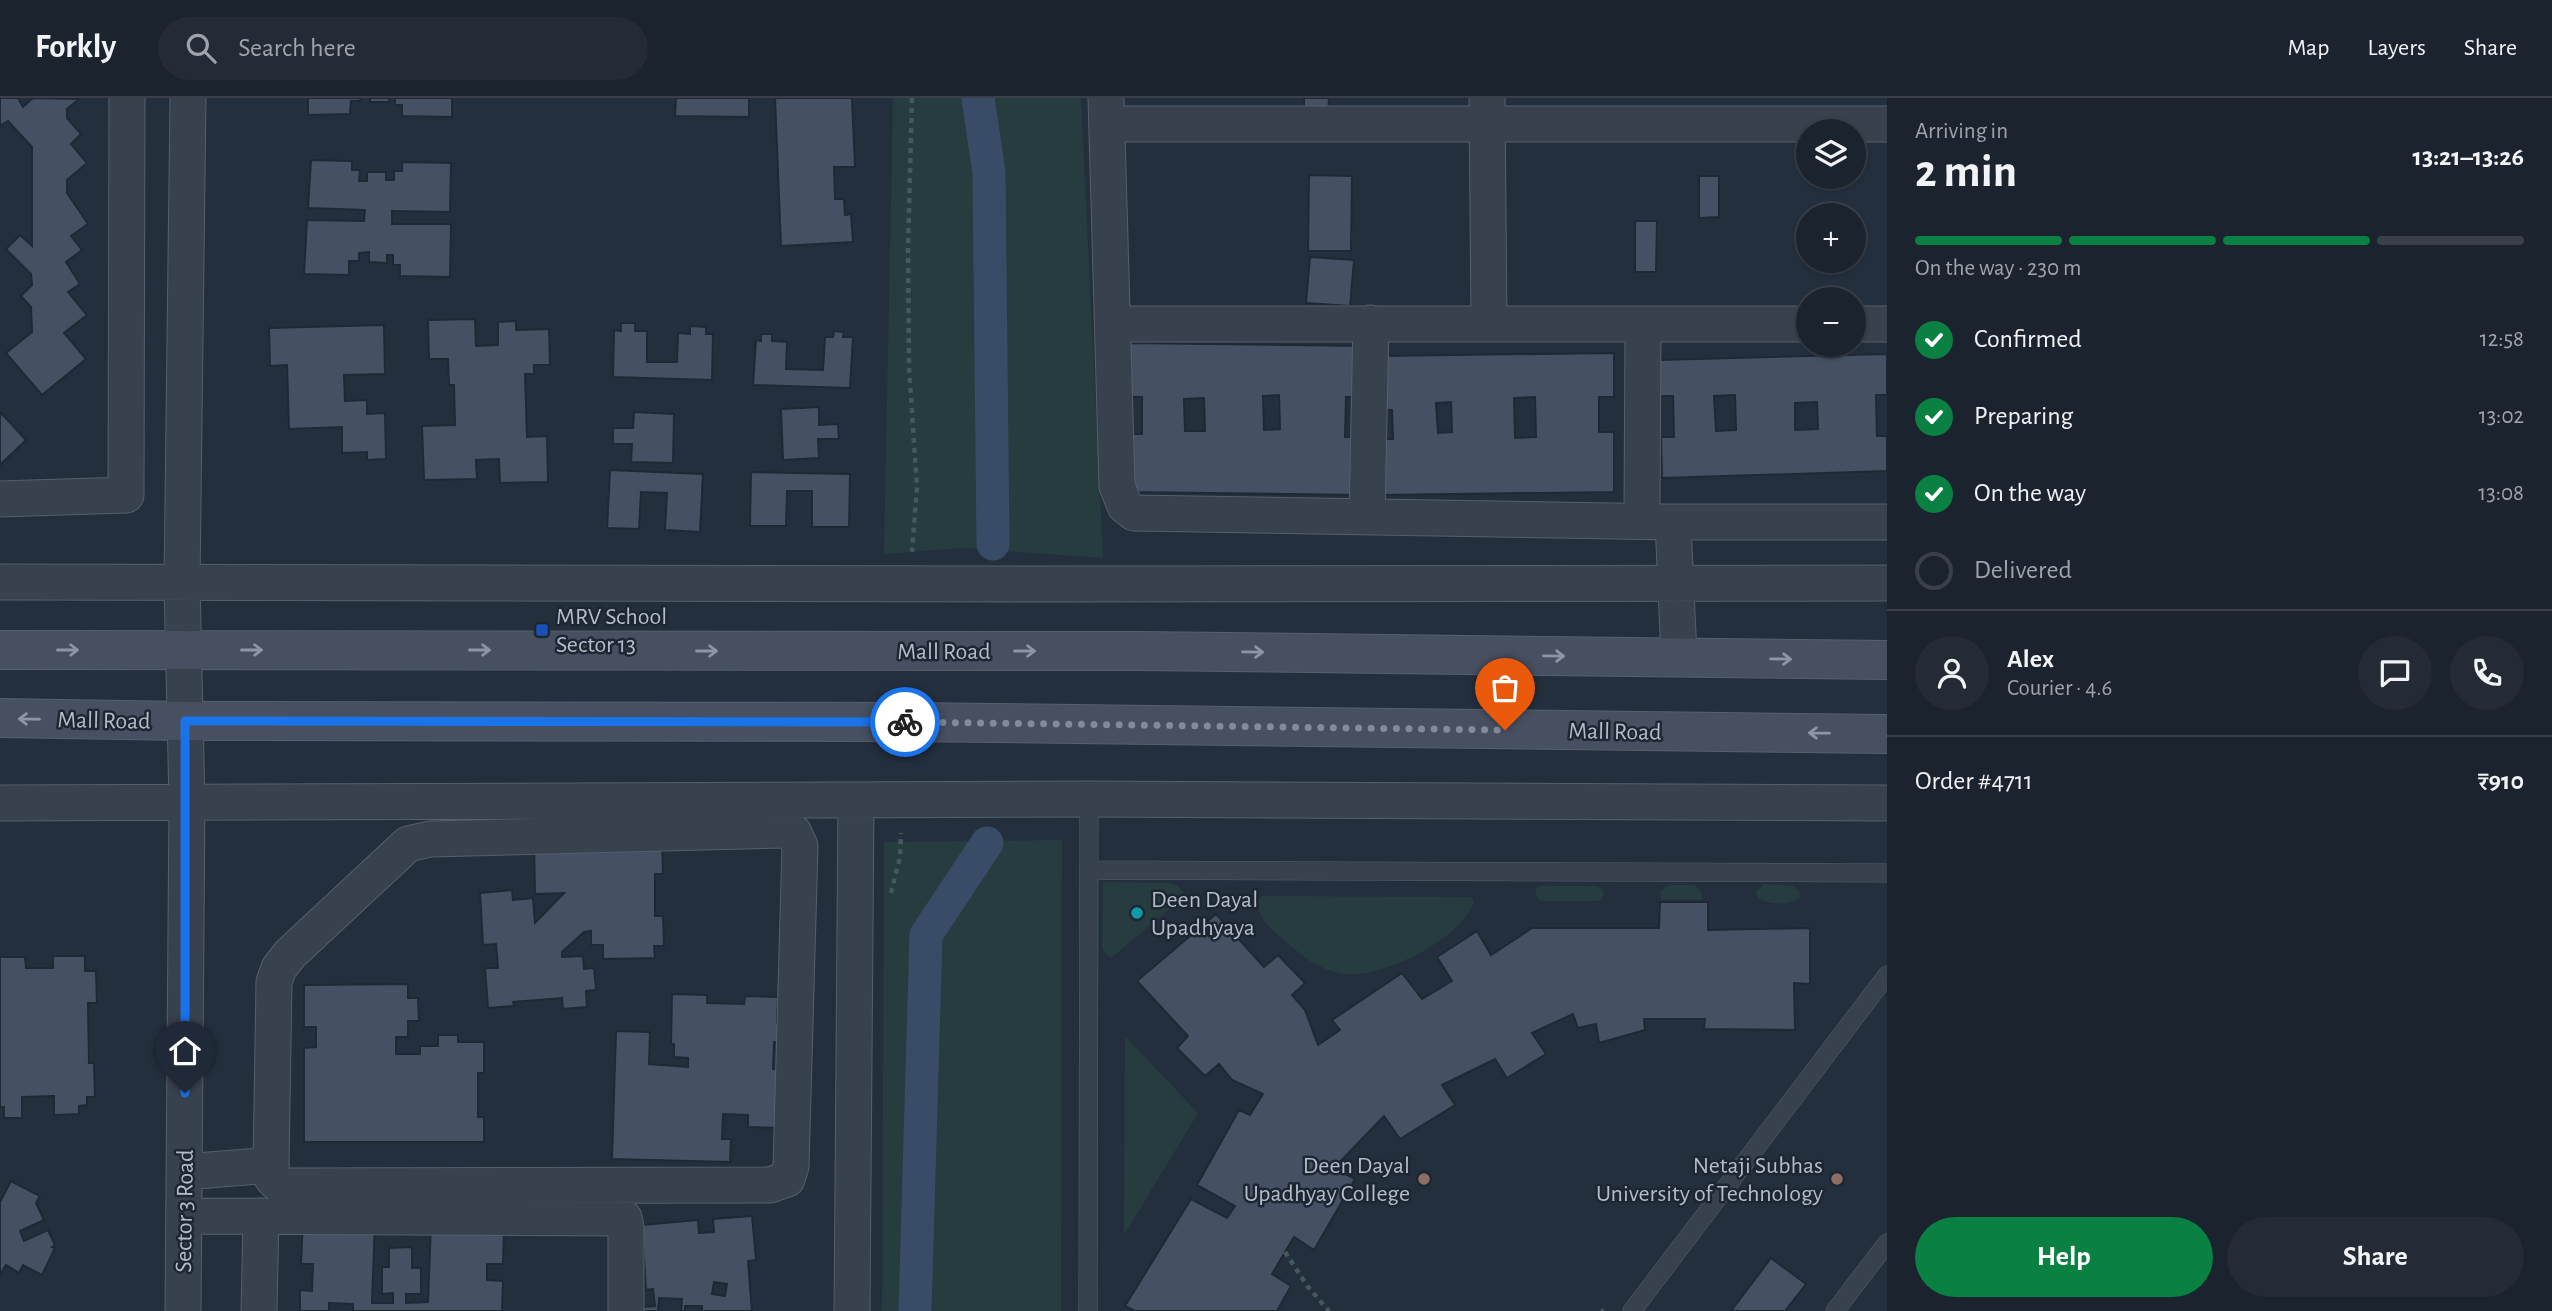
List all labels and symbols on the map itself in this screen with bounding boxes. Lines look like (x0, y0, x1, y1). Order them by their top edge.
place label: MRV School Sector 13 (556, 605, 667, 657)
marker: MRV School Sector 13 (534, 622, 550, 638)
street label: Mall Road (897, 640, 991, 664)
one-way arrow (56, 643, 79, 657)
one-way arrow (240, 643, 263, 657)
one-way arrow (468, 643, 491, 657)
one-way arrow (695, 644, 718, 658)
one-way arrow (1014, 644, 1037, 658)
one-way arrow (1241, 645, 1264, 659)
one-way arrow (1542, 649, 1565, 663)
one-way arrow (1770, 652, 1793, 665)
pin (1475, 658, 1535, 730)
courier (870, 687, 940, 757)
street label: Mall Road (57, 708, 151, 734)
one-way arrow (18, 712, 41, 726)
street label: Mall Road (1568, 719, 1662, 745)
one-way arrow (1808, 727, 1831, 740)
place label: Deen Dayal Upadhyaya (1151, 888, 1258, 940)
marker: Deen Dayal Upadhyaya (1129, 905, 1145, 921)
pin (155, 1021, 215, 1093)
street label: Sector 3 Road (172, 1149, 198, 1273)
place label: Deen Dayal Upadhyay College (1244, 1154, 1410, 1206)
place label: Netaji Subhas University of Technology (1596, 1154, 1823, 1206)
marker: Deen Dayal Upadhyay College (1416, 1171, 1432, 1187)
marker: Netaji Subhas University of Technology (1829, 1171, 1845, 1187)

